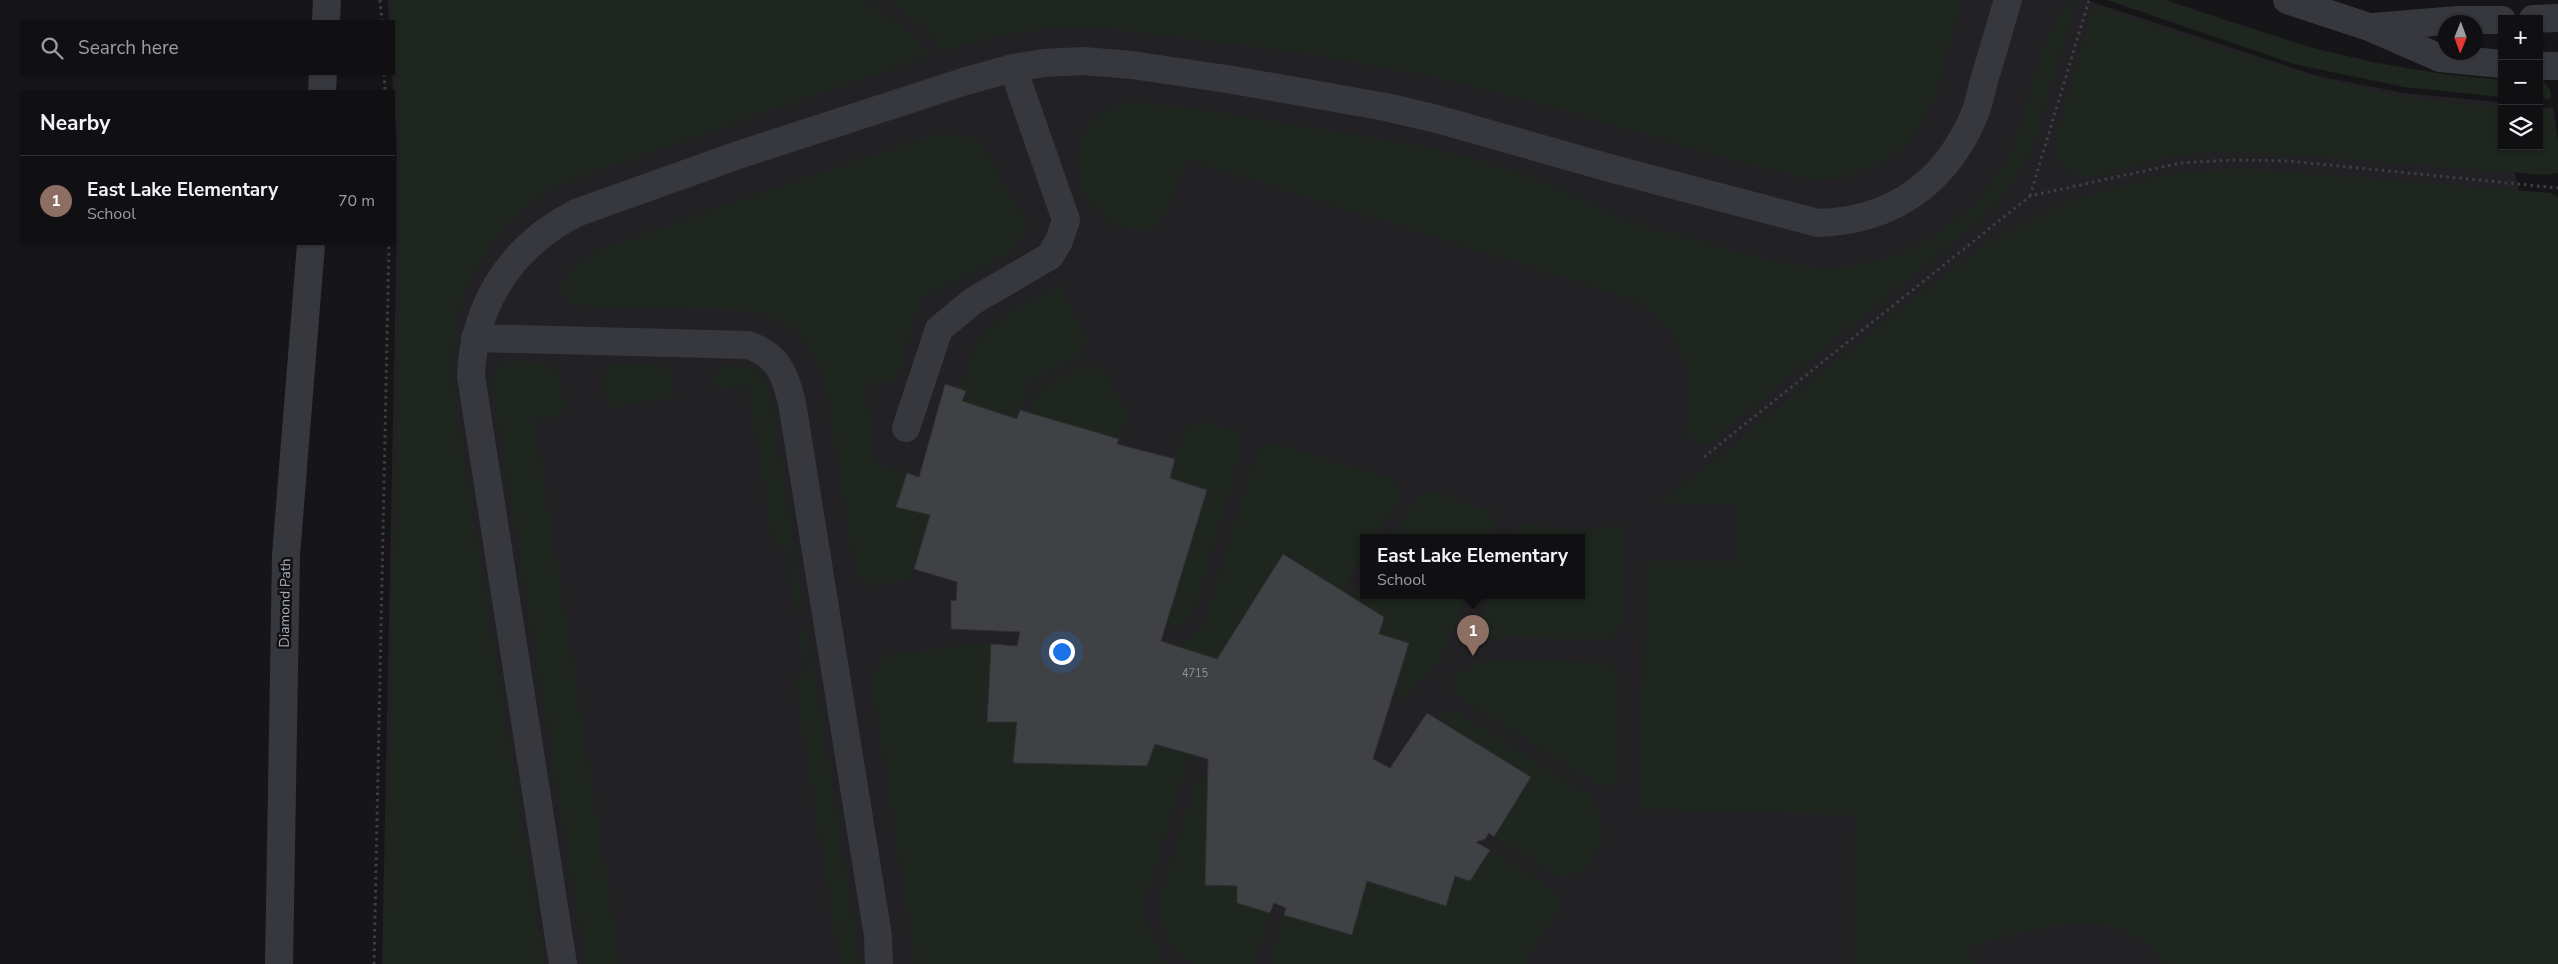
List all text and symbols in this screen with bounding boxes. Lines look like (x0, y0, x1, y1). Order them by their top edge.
north arrow (2438, 15, 2483, 60)
map controls (2498, 15, 2543, 150)
button: + (2498, 15, 2543, 60)
search box (20, 20, 395, 75)
icon: search (38, 34, 66, 62)
text: Search here (78, 35, 179, 61)
button: − (2498, 60, 2543, 105)
button: layers (2498, 105, 2543, 150)
text: Nearby (40, 109, 110, 137)
text: East Lake Elementary (87, 177, 278, 203)
text: 1 (51, 190, 61, 212)
text: 70 m (338, 190, 375, 212)
text: School (87, 203, 136, 225)
popup (1360, 534, 1585, 599)
text: East Lake Elementary (1377, 543, 1568, 569)
street label: Diamond Path (275, 558, 295, 648)
text: School (1377, 569, 1426, 591)
pin: 1 (1457, 615, 1489, 656)
your location (1049, 639, 1075, 665)
house number: 4715 (1182, 666, 1209, 681)

